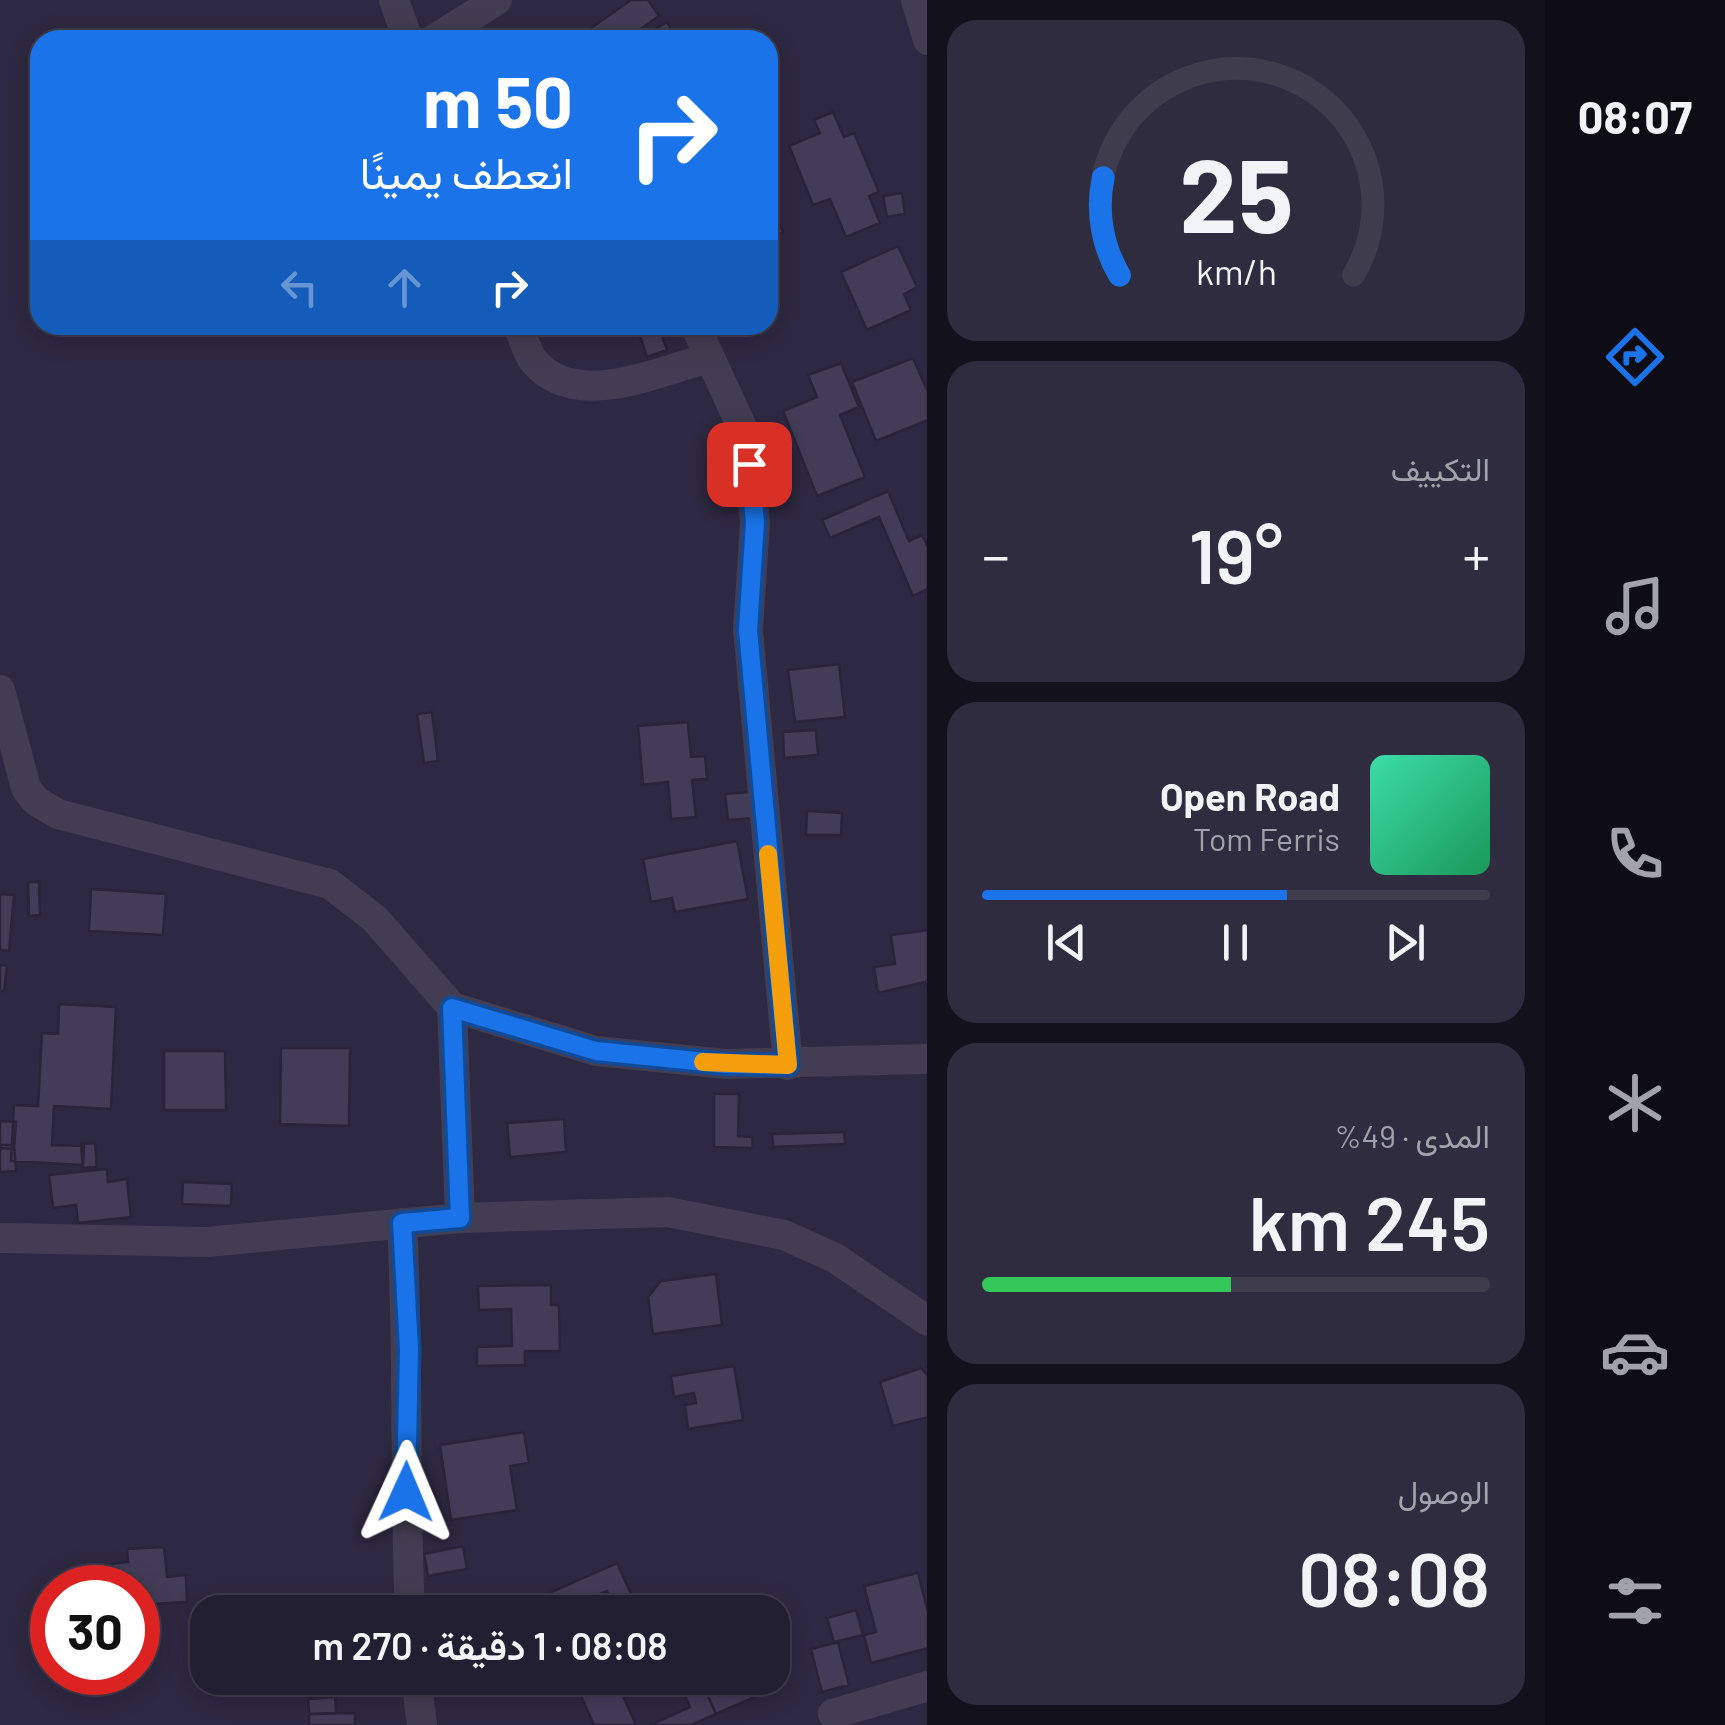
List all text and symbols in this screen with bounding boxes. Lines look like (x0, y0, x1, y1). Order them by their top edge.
text: 50 m (423, 58, 573, 142)
icon: right (608, 70, 738, 200)
text: 08:07 (1578, 89, 1692, 143)
text: 25 (1179, 129, 1293, 254)
text: انعطف يمينًا (360, 144, 573, 198)
text: km/h (1196, 249, 1276, 292)
icon: left (272, 260, 327, 315)
icon: ahead (377, 260, 432, 315)
icon: right (482, 260, 537, 315)
icon: directions (1600, 322, 1670, 392)
pin (707, 422, 792, 507)
icon: arrive (722, 437, 777, 492)
text: التكييف (1391, 449, 1490, 487)
text: 19° (1189, 509, 1283, 599)
text: − (982, 521, 1010, 587)
text: + (1462, 521, 1490, 587)
icon: music (1600, 571, 1670, 641)
text: Open Road (1160, 773, 1340, 819)
text: Tom Ferris (1193, 819, 1340, 857)
icon: phone (1600, 819, 1670, 889)
icon: previous (1039, 915, 1094, 970)
icon: pause (1208, 915, 1263, 970)
icon: next (1378, 915, 1433, 970)
icon: climate (1600, 1068, 1670, 1138)
text: المدى · 49% (1334, 1116, 1490, 1154)
text: 245 km (1249, 1176, 1490, 1266)
icon: car (1600, 1317, 1670, 1387)
position arrow (354, 1440, 458, 1544)
text: الوصول (1398, 1472, 1490, 1510)
text: 08:08 (1298, 1532, 1490, 1622)
speed limit sign: 30 (30, 1565, 160, 1695)
icon: filters (1600, 1566, 1670, 1636)
text: 08:08 · 1 دقيقة · 270 m (312, 1622, 668, 1668)

